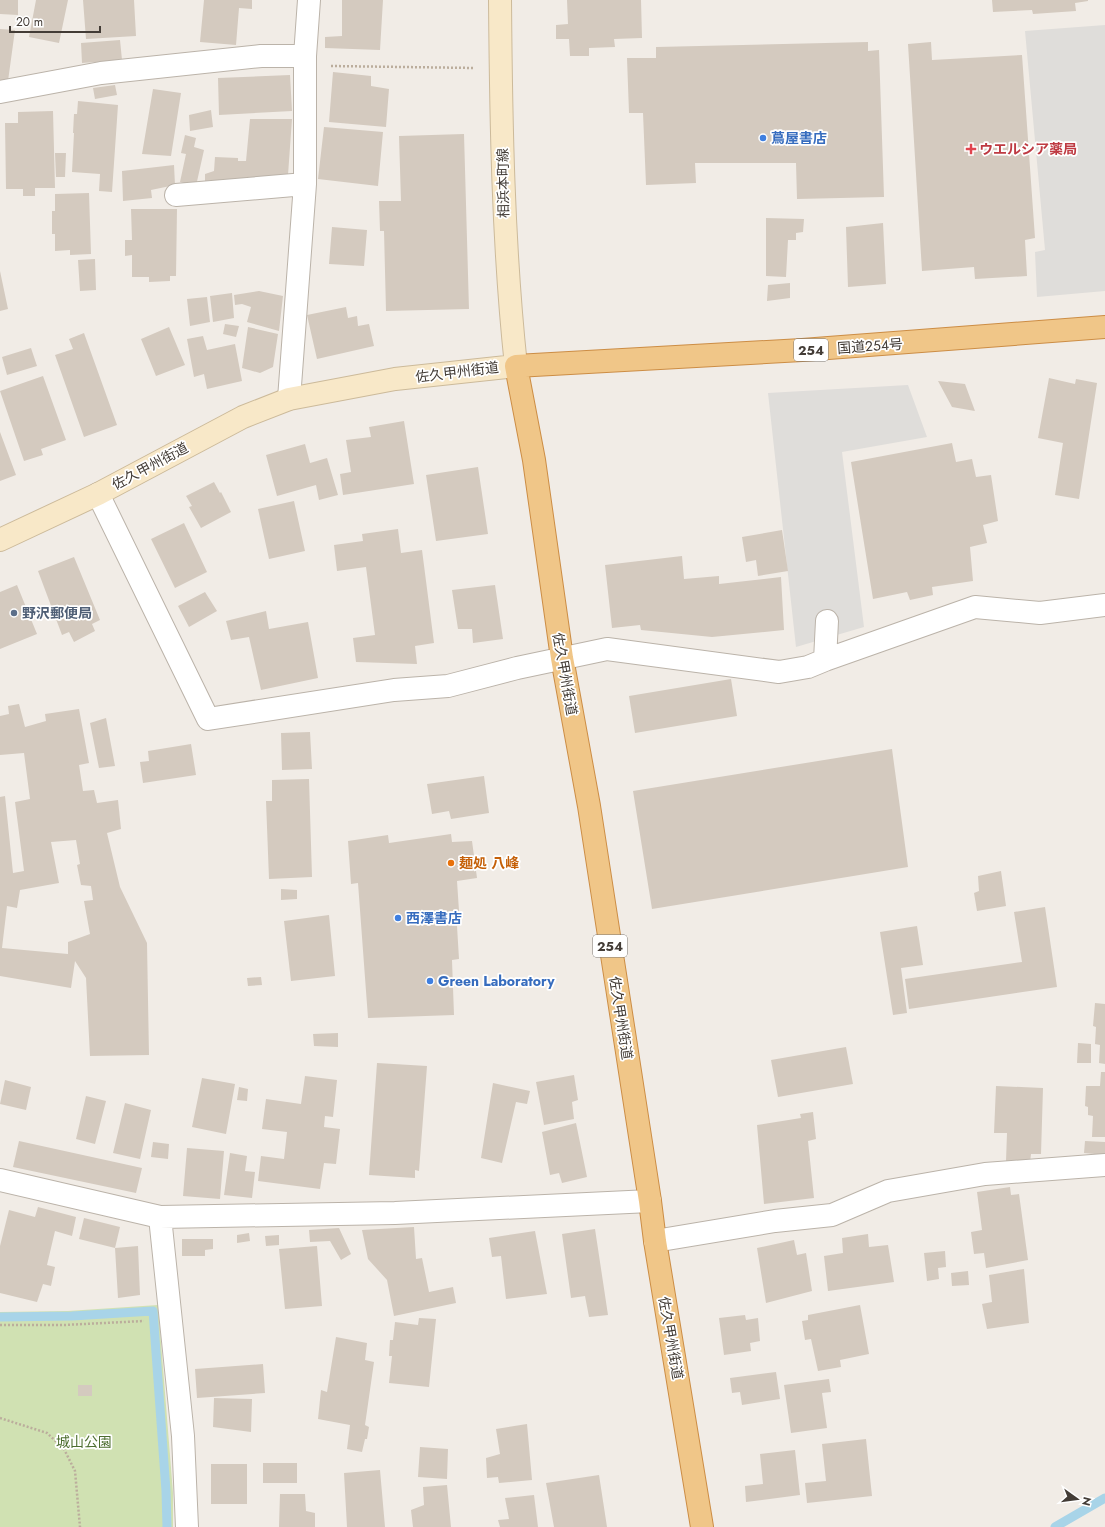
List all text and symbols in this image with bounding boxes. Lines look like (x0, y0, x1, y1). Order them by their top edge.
scale bar (10, 8, 100, 34)
text: 20 m (16, 13, 43, 31)
place label: 蔦屋書店 (771, 128, 827, 148)
marker: 蔦屋書店 (758, 133, 768, 143)
place label: ウエルシア薬局 (979, 139, 1077, 159)
marker: ウエルシア薬局 (966, 144, 976, 154)
street label: 相浜本町線 (492, 148, 514, 218)
street label: 国道254号 (836, 334, 904, 358)
road number: 254 (794, 339, 828, 361)
street label: 佐久甲州街道 (414, 357, 500, 387)
street label: 佐久甲州街道 (108, 437, 192, 495)
place label: 野沢郵便局 (22, 603, 92, 623)
marker: 野沢郵便局 (9, 608, 19, 618)
street label: 佐久甲州街道 (548, 631, 582, 717)
place label: 麺処 八峰 (459, 853, 519, 873)
marker: 麺処 八峰 (446, 858, 456, 868)
place label: 西澤書店 (406, 908, 462, 928)
marker: 西澤書店 (393, 913, 403, 923)
road number: 254 (593, 935, 627, 957)
place label: Green Laboratory (438, 971, 555, 991)
street label: 佐久甲州街道 (605, 975, 637, 1061)
marker: Green Laboratory (425, 976, 435, 986)
street label: 佐久甲州街道 (654, 1295, 688, 1381)
park label: 城山公園 (56, 1432, 112, 1452)
north arrow (1057, 1479, 1097, 1519)
text: N (1078, 1495, 1096, 1508)

